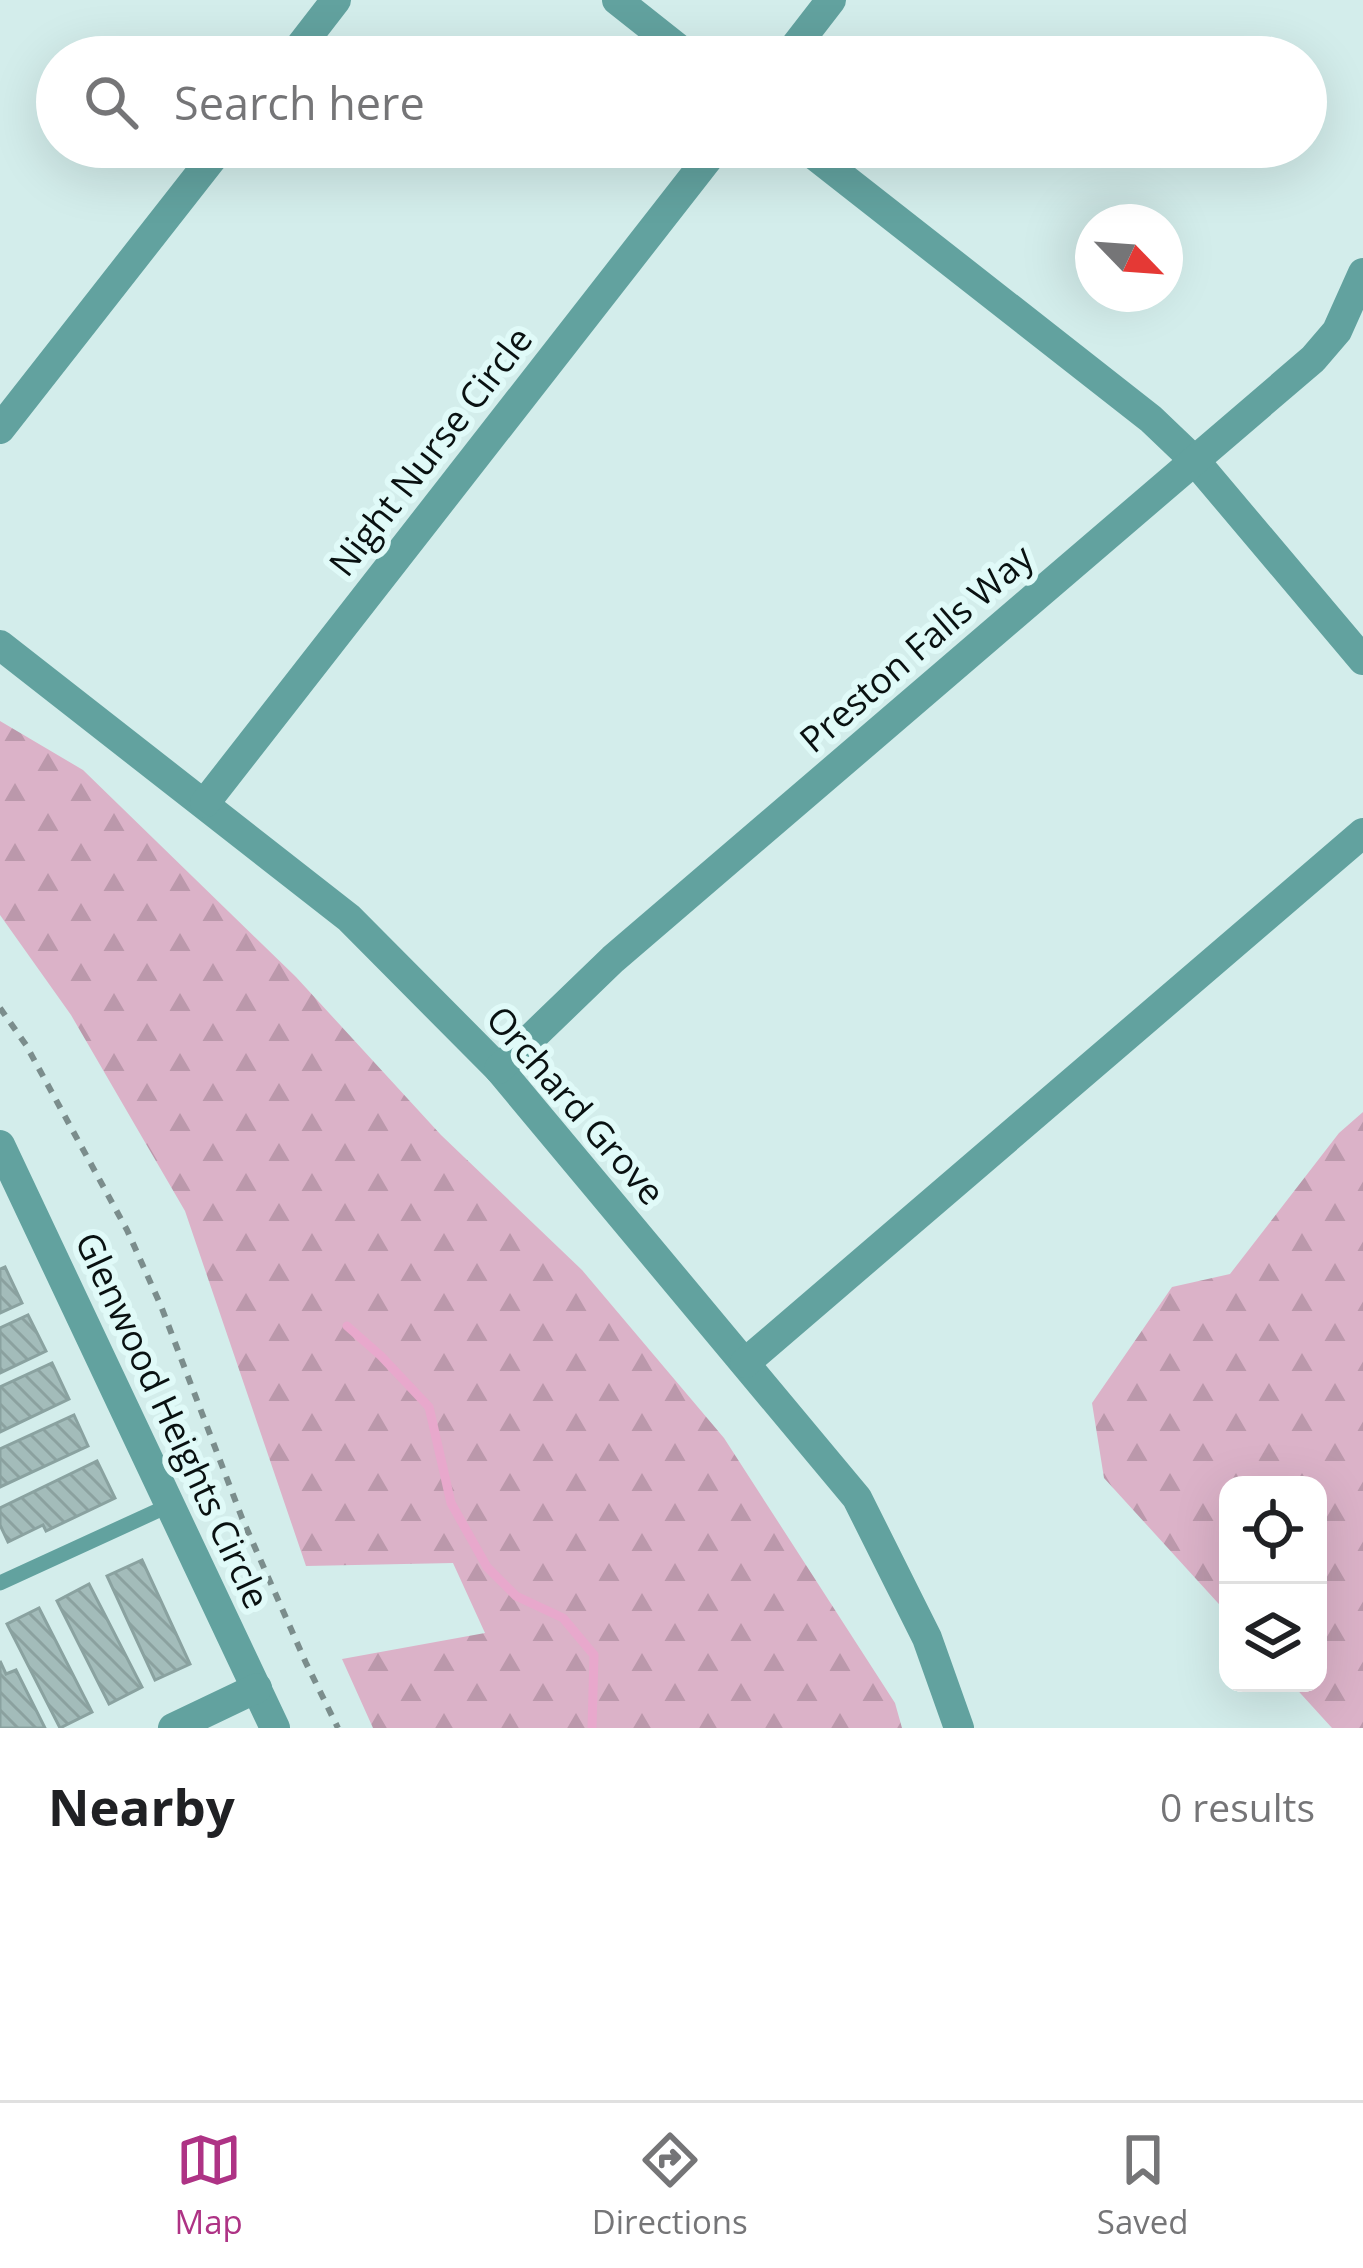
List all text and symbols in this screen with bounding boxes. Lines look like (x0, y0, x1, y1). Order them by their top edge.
search box (36, 36, 1327, 168)
icon: search (78, 69, 144, 135)
text: Search here (174, 72, 425, 133)
north arrow (1075, 204, 1183, 312)
street label: Night Nurse Circle (317, 316, 543, 586)
street label: Preston Falls Way (789, 532, 1044, 763)
street label: Orchard Grove (476, 995, 676, 1215)
street label: Glenwood Heights Circle (64, 1224, 282, 1616)
map controls (1219, 1476, 1327, 1692)
button: locate (1219, 1476, 1327, 1584)
button: layers (1219, 1584, 1327, 1692)
text: Nearby (48, 1771, 235, 1841)
text: 0 results (1160, 1780, 1315, 1833)
tab: Map (175, 2127, 243, 2244)
tab: Directions (592, 2127, 748, 2244)
tab: Saved (1097, 2127, 1188, 2244)

